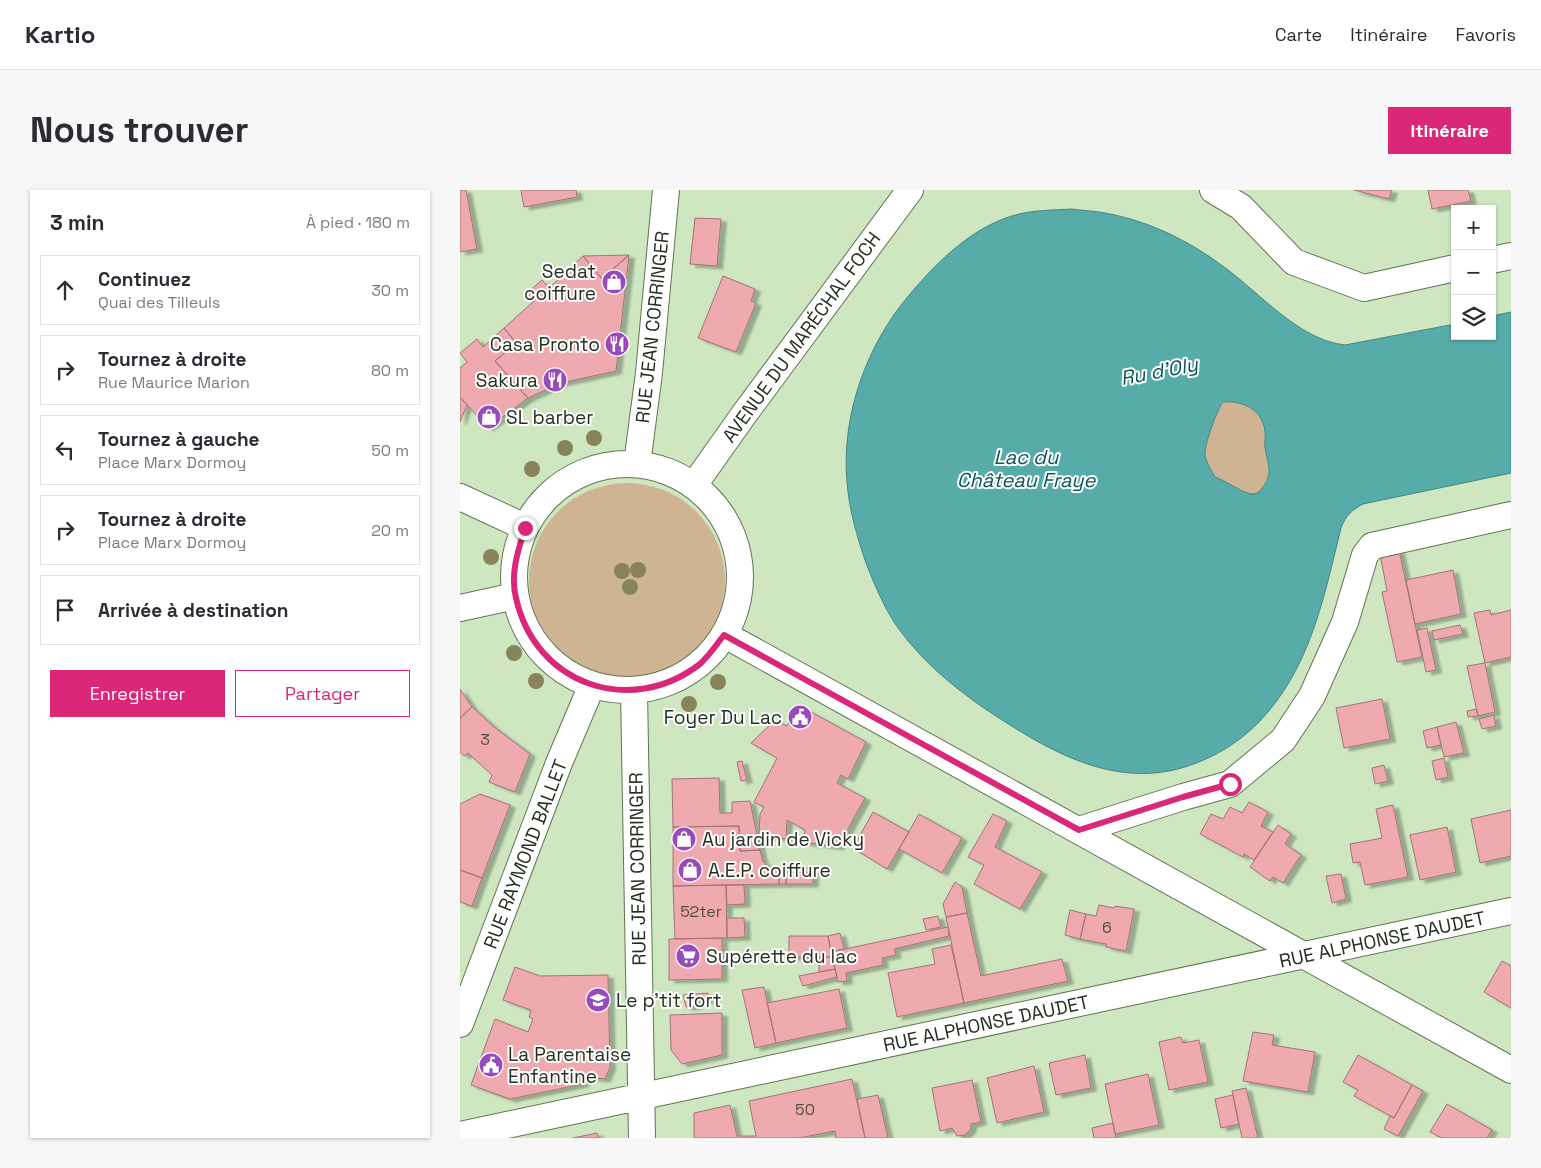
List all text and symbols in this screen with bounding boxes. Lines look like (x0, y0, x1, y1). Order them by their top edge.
text: Kartio (25, 19, 95, 50)
text: Carte (1275, 23, 1322, 46)
text: Itinéraire (1350, 23, 1427, 46)
text: Favoris (1455, 23, 1516, 46)
button: Itinéraire (1388, 107, 1511, 154)
text: Nous trouver (30, 108, 249, 152)
map controls (1451, 205, 1496, 340)
button: + (1451, 205, 1496, 250)
text: 3 min (50, 209, 105, 236)
text: À pied · 180 m (306, 212, 410, 233)
street label: AVENUE DU MARÉCHAL FOCH (717, 227, 886, 448)
street label: RUE JEAN CORRINGER (630, 230, 675, 424)
button: − (1451, 250, 1496, 295)
place label: Sedat coiffure (524, 259, 596, 306)
text: Continuez (98, 267, 191, 292)
shop icon: Sedat coiffure (601, 269, 627, 295)
icon: ahead (51, 276, 79, 304)
text: 30 m (371, 280, 409, 301)
text: Quai des Tilleuls (98, 292, 220, 313)
button: layers (1451, 295, 1496, 340)
restaurant icon: Casa Pronto (604, 331, 630, 357)
place label: Casa Pronto (490, 332, 600, 357)
text: Tournez à droite (98, 347, 247, 372)
water label: Ru d'Oly (1118, 350, 1202, 391)
icon: right (51, 356, 79, 384)
text: 80 m (371, 360, 409, 381)
restaurant icon: Sakura (542, 367, 568, 393)
place label: Sakura (476, 368, 538, 393)
text: Rue Maurice Marion (98, 372, 250, 393)
shop icon: SL barber (476, 404, 502, 430)
place label: SL barber (506, 405, 593, 430)
text: Tournez à gauche (98, 427, 260, 452)
icon: left (51, 436, 79, 464)
text: 50 m (371, 440, 409, 461)
water label: Lac du Château Fraye (957, 444, 1096, 493)
text: Place Marx Dormoy (98, 452, 246, 473)
text: Tournez à droite (98, 507, 247, 532)
icon: right (51, 516, 79, 544)
route end (514, 517, 537, 540)
text: 20 m (371, 520, 409, 541)
text: Place Marx Dormoy (98, 532, 246, 553)
icon: arrive (51, 596, 79, 624)
text: Arrivée à destination (98, 598, 288, 623)
button: Enregistrer (50, 670, 225, 717)
button: Partager (235, 670, 410, 717)
public building icon: Foyer Du Lac (787, 704, 813, 730)
place label: Foyer Du Lac (664, 705, 782, 730)
house number: 3 (480, 729, 490, 750)
street label: RUE RAYMOND BALLET (478, 756, 573, 952)
street label: RUE JEAN CORRINGER (623, 772, 652, 966)
route start (1219, 773, 1242, 796)
shop icon: Au jardin de Vicky (671, 826, 697, 852)
place label: Au jardin de Vicky (702, 827, 864, 852)
shop icon: A.E.P. coiffure (677, 857, 703, 883)
place label: A.E.P. coiffure (708, 858, 831, 883)
house number: 52ter (680, 901, 722, 922)
street label: RUE ALPHONSE DAUDET (1277, 905, 1487, 974)
house number: 6 (1102, 917, 1112, 938)
supermarket icon: Supérette du lac (675, 943, 701, 969)
place label: Supérette du lac (706, 944, 857, 969)
school or university icon: Le p'tit fort (585, 987, 611, 1013)
place label: Le p'tit fort (616, 988, 722, 1013)
street label: RUE ALPHONSE DAUDET (881, 989, 1091, 1058)
place label: La Parentaise Enfantine (508, 1042, 631, 1089)
public building icon: La Parentaise Enfantine (478, 1052, 504, 1078)
house number: 50 (795, 1099, 815, 1120)

